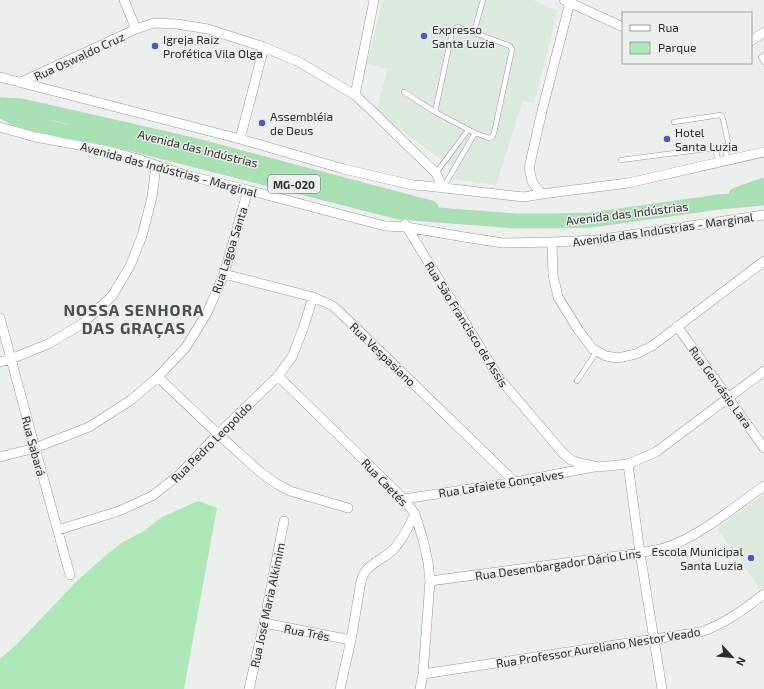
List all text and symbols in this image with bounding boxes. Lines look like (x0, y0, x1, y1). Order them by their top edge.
legend (622, 12, 752, 64)
text: Rua (658, 20, 679, 34)
place label: Expresso Santa Luzia (432, 22, 495, 50)
street label: Rua Oswaldo Cruz (31, 29, 127, 83)
marker: Expresso Santa Luzia (419, 31, 429, 41)
place label: Igreja Raiz Profética Vila Olga (163, 32, 263, 60)
text: Parque (658, 40, 696, 54)
marker: Igreja Raiz Profética Vila Olga (150, 41, 160, 51)
place label: Assembléia de Deus (270, 109, 333, 137)
marker: Assembléia de Deus (257, 118, 267, 128)
place label: Hotel Santa Luzia (675, 125, 738, 153)
street label: Avenida das Indústrias (137, 126, 259, 170)
marker: Hotel Santa Luzia (662, 134, 672, 144)
street label: Avenida das Indústrias - Marginal (79, 139, 259, 200)
road number: MG-020 (268, 175, 320, 193)
street label: Avenida das Indústrias (565, 199, 689, 227)
street label: Rua Lagoa Santa (208, 205, 250, 295)
street label: Avenida das Indústrias - Marginal (572, 209, 755, 249)
street label: Rua São Francisco de Assis (422, 259, 512, 389)
district label: NOSSA SENHORA DAS GRAÇAS (64, 300, 204, 339)
street label: Rua Vespasiano (347, 319, 419, 389)
street label: Rua Gervásio Lara (687, 343, 755, 431)
street label: Rua Pedro Leopoldo (168, 399, 254, 485)
street label: Rua Sabará (19, 414, 49, 478)
street label: Rua Caetés (359, 455, 411, 509)
street label: Rua Lafaiete Gonçalves (437, 466, 565, 501)
street label: Rua José Maria Alkimim (247, 541, 287, 669)
place label: Escola Municipal Santa Luzia (651, 544, 743, 572)
street label: Rua Desembargador Dário Lins (474, 545, 642, 583)
marker: Escola Municipal Santa Luzia (746, 553, 756, 563)
street label: Rua Três (283, 621, 331, 643)
street label: Rua Professor Aureliano Nestor Veado (495, 624, 701, 670)
north arrow (712, 637, 752, 677)
text: N (734, 655, 749, 668)

